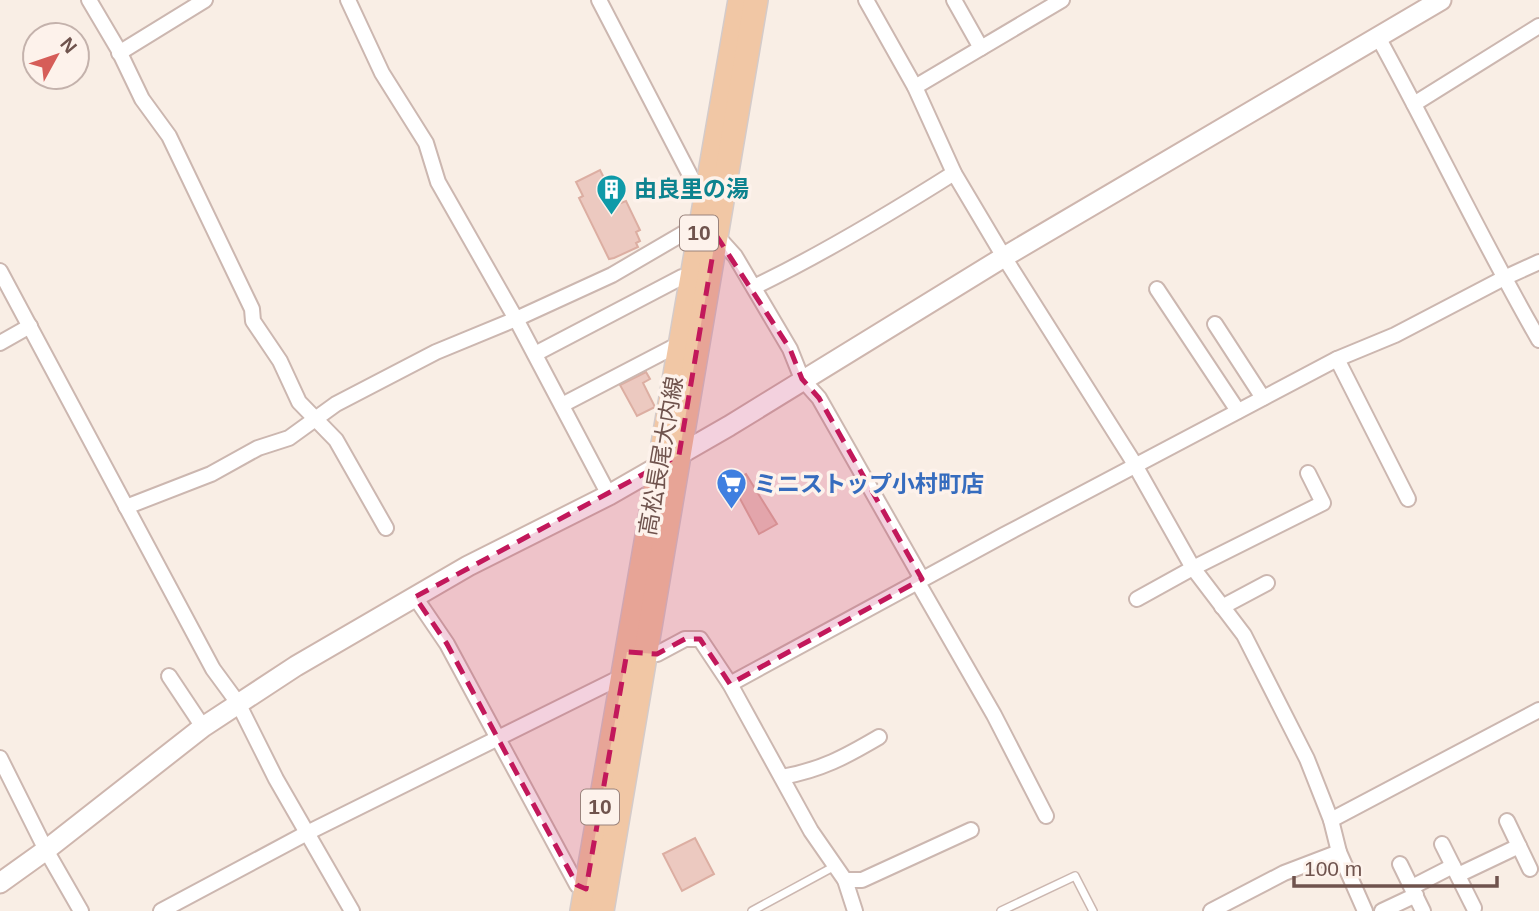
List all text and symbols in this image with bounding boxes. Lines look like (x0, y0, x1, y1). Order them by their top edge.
north arrow (21, 21, 91, 91)
text: N (56, 33, 81, 57)
building icon: 由良里の湯 (594, 172, 628, 216)
place label: 由良里の湯 (634, 176, 749, 202)
road number: 10 (680, 216, 718, 250)
street label: 高松長尾大内線 (634, 374, 688, 538)
supermarket icon: ミニストップ小村町店 (714, 467, 748, 511)
place label: ミニストップ小村町店 (754, 471, 984, 497)
road number: 10 (581, 790, 619, 824)
scale bar (1294, 844, 1497, 888)
text: 100 m (1304, 857, 1362, 880)

